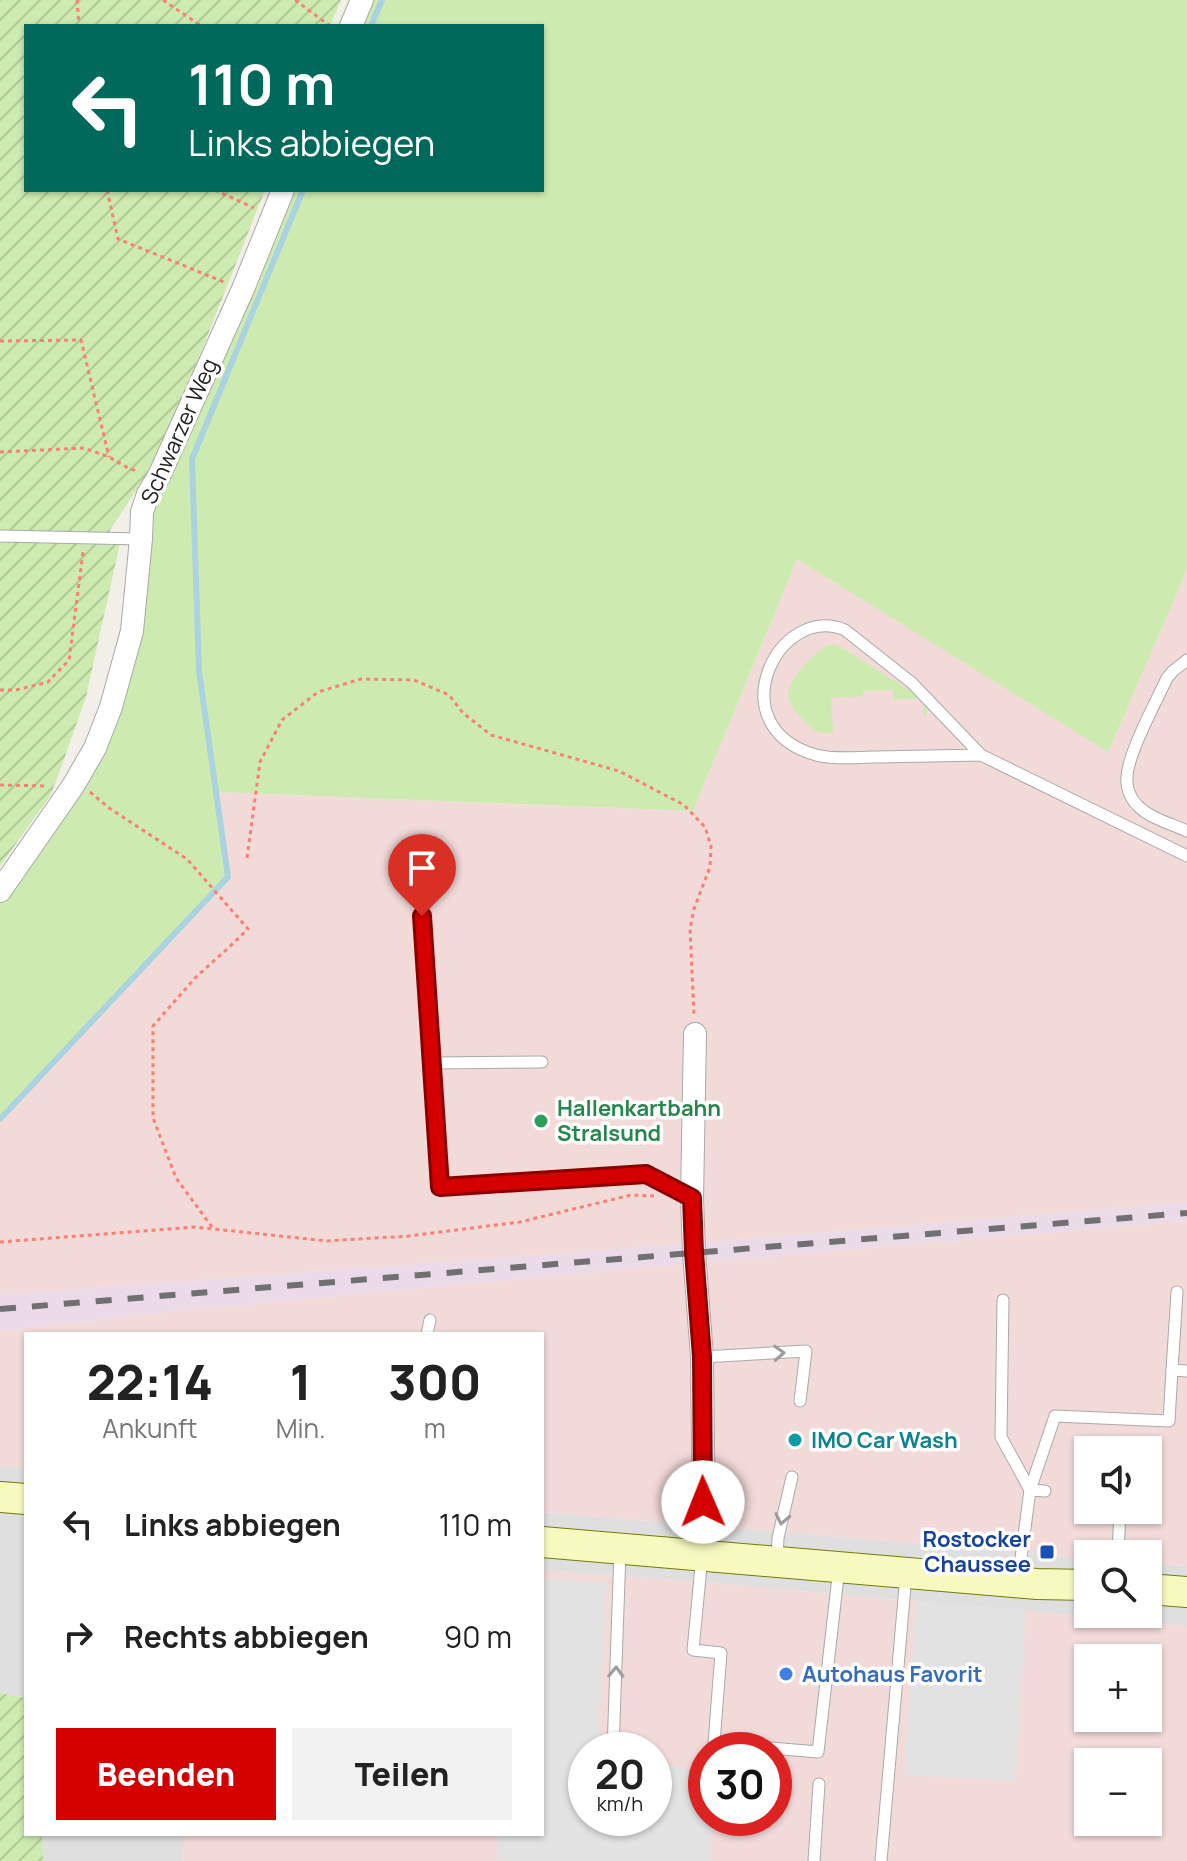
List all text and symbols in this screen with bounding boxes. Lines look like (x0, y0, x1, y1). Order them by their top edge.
text: 110 m (188, 45, 335, 122)
icon: left (56, 56, 160, 160)
text: Links abbiegen (188, 118, 435, 167)
street label: Schwarzer Weg (134, 354, 224, 508)
pin (388, 834, 456, 916)
icon: arrive (400, 846, 444, 890)
place label: Hallenkartbahn Stralsund (557, 1093, 721, 1148)
marker: Hallenkartbahn Stralsund (532, 1112, 550, 1130)
one-way arrow (773, 1344, 786, 1361)
text: 22:14 (87, 1349, 213, 1414)
text: 1 (290, 1349, 312, 1414)
text: 300 (388, 1349, 481, 1414)
text: Ankunft (102, 1410, 198, 1446)
text: Min. (276, 1410, 326, 1446)
text: m (424, 1410, 446, 1446)
place label: IMO Car Wash (811, 1425, 958, 1455)
marker: IMO Car Wash (786, 1431, 804, 1449)
map controls (1074, 1436, 1162, 1836)
button: sound (1074, 1436, 1162, 1524)
position arrow (661, 1460, 745, 1544)
icon: left (56, 1502, 100, 1546)
text: Links abbiegen (124, 1504, 341, 1545)
text: 110 m (439, 1504, 512, 1545)
one-way arrow (774, 1512, 791, 1526)
place label: Rostocker Chaussee (922, 1524, 1031, 1579)
button: search (1074, 1540, 1162, 1628)
marker: Rostocker Chaussee (1038, 1543, 1056, 1561)
icon: right (56, 1614, 100, 1658)
text: Rechts abbiegen (124, 1616, 369, 1657)
text: 90 m (444, 1616, 512, 1657)
button: + (1074, 1644, 1162, 1732)
place label: Autohaus Favorit (802, 1659, 983, 1689)
one-way arrow (607, 1665, 624, 1678)
marker: Autohaus Favorit (777, 1665, 795, 1683)
button: Beenden (56, 1728, 276, 1820)
button: Teilen (292, 1728, 512, 1820)
speed limit sign: 30 (688, 1732, 792, 1836)
text: 20 (595, 1746, 645, 1801)
button: − (1074, 1748, 1162, 1836)
text: km/h (597, 1790, 643, 1817)

